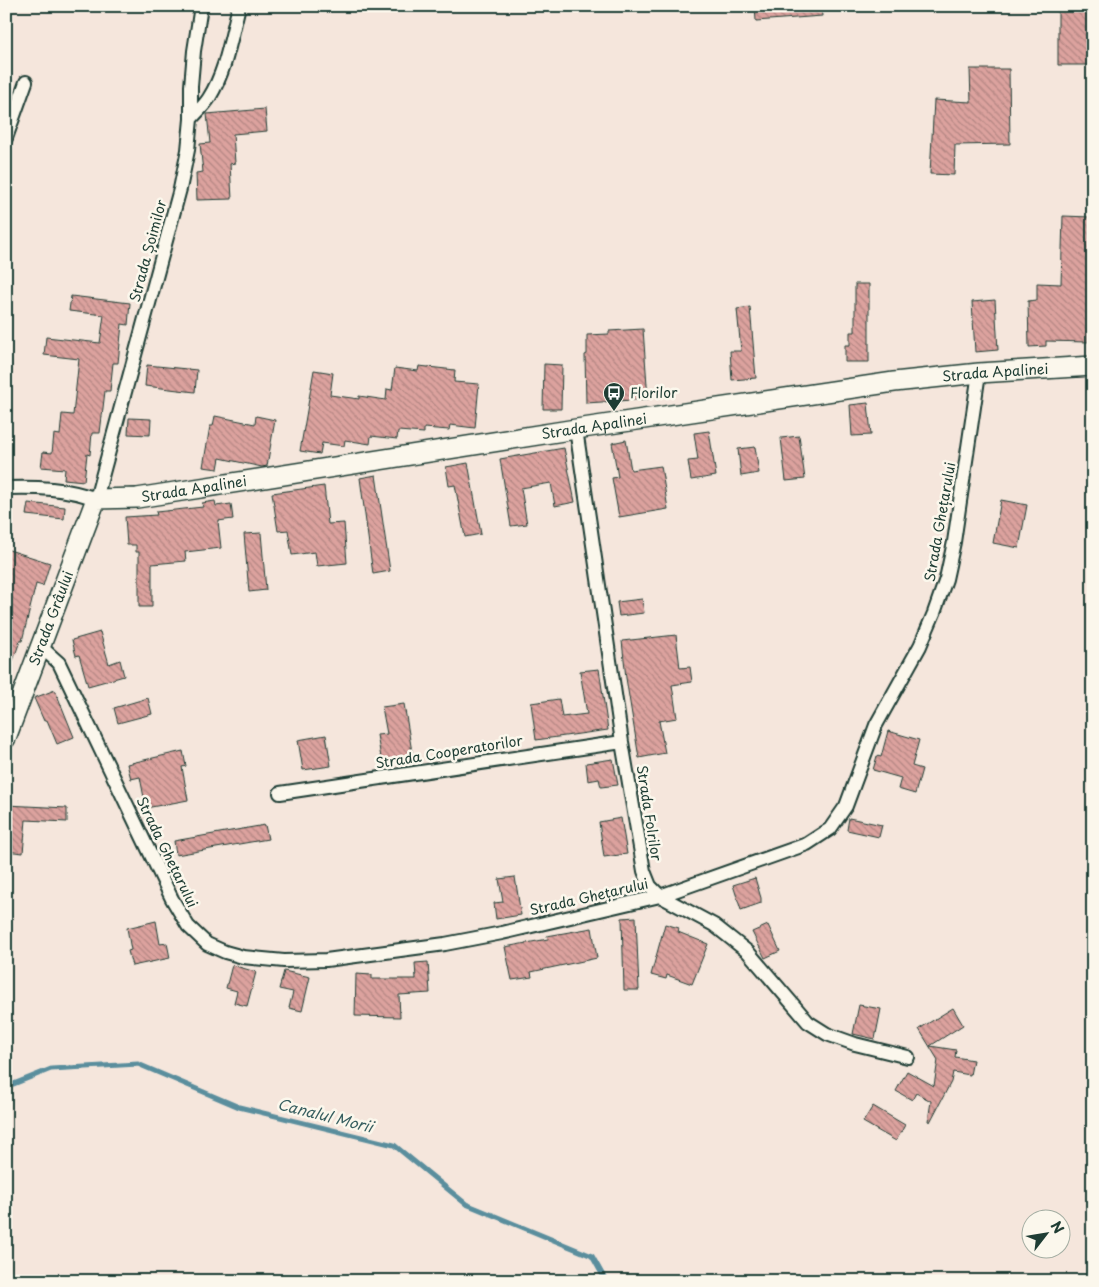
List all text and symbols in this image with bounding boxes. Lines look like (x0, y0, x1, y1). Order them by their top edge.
street label: Strada Șoimilor (124, 197, 171, 304)
street label: Strada Apalinei (941, 358, 1049, 387)
bus stop icon: Florilor (602, 381, 626, 412)
place label: Florilor (630, 382, 678, 403)
street label: Strada Apalinei (540, 408, 648, 444)
street label: Strada Ghețarului (919, 460, 960, 583)
street label: Strada Apalinei (140, 470, 248, 507)
street label: Strada Grâului (23, 568, 78, 669)
street label: Strada Cooperatorilor (374, 729, 525, 774)
street label: Strada Folrilor (632, 763, 668, 863)
street label: Strada Ghețarului (131, 793, 203, 911)
street label: Strada Ghețarului (527, 873, 650, 920)
water label: Canalul Morii (275, 1092, 378, 1138)
north arrow (1022, 1210, 1072, 1260)
text: N (1046, 1217, 1069, 1237)

